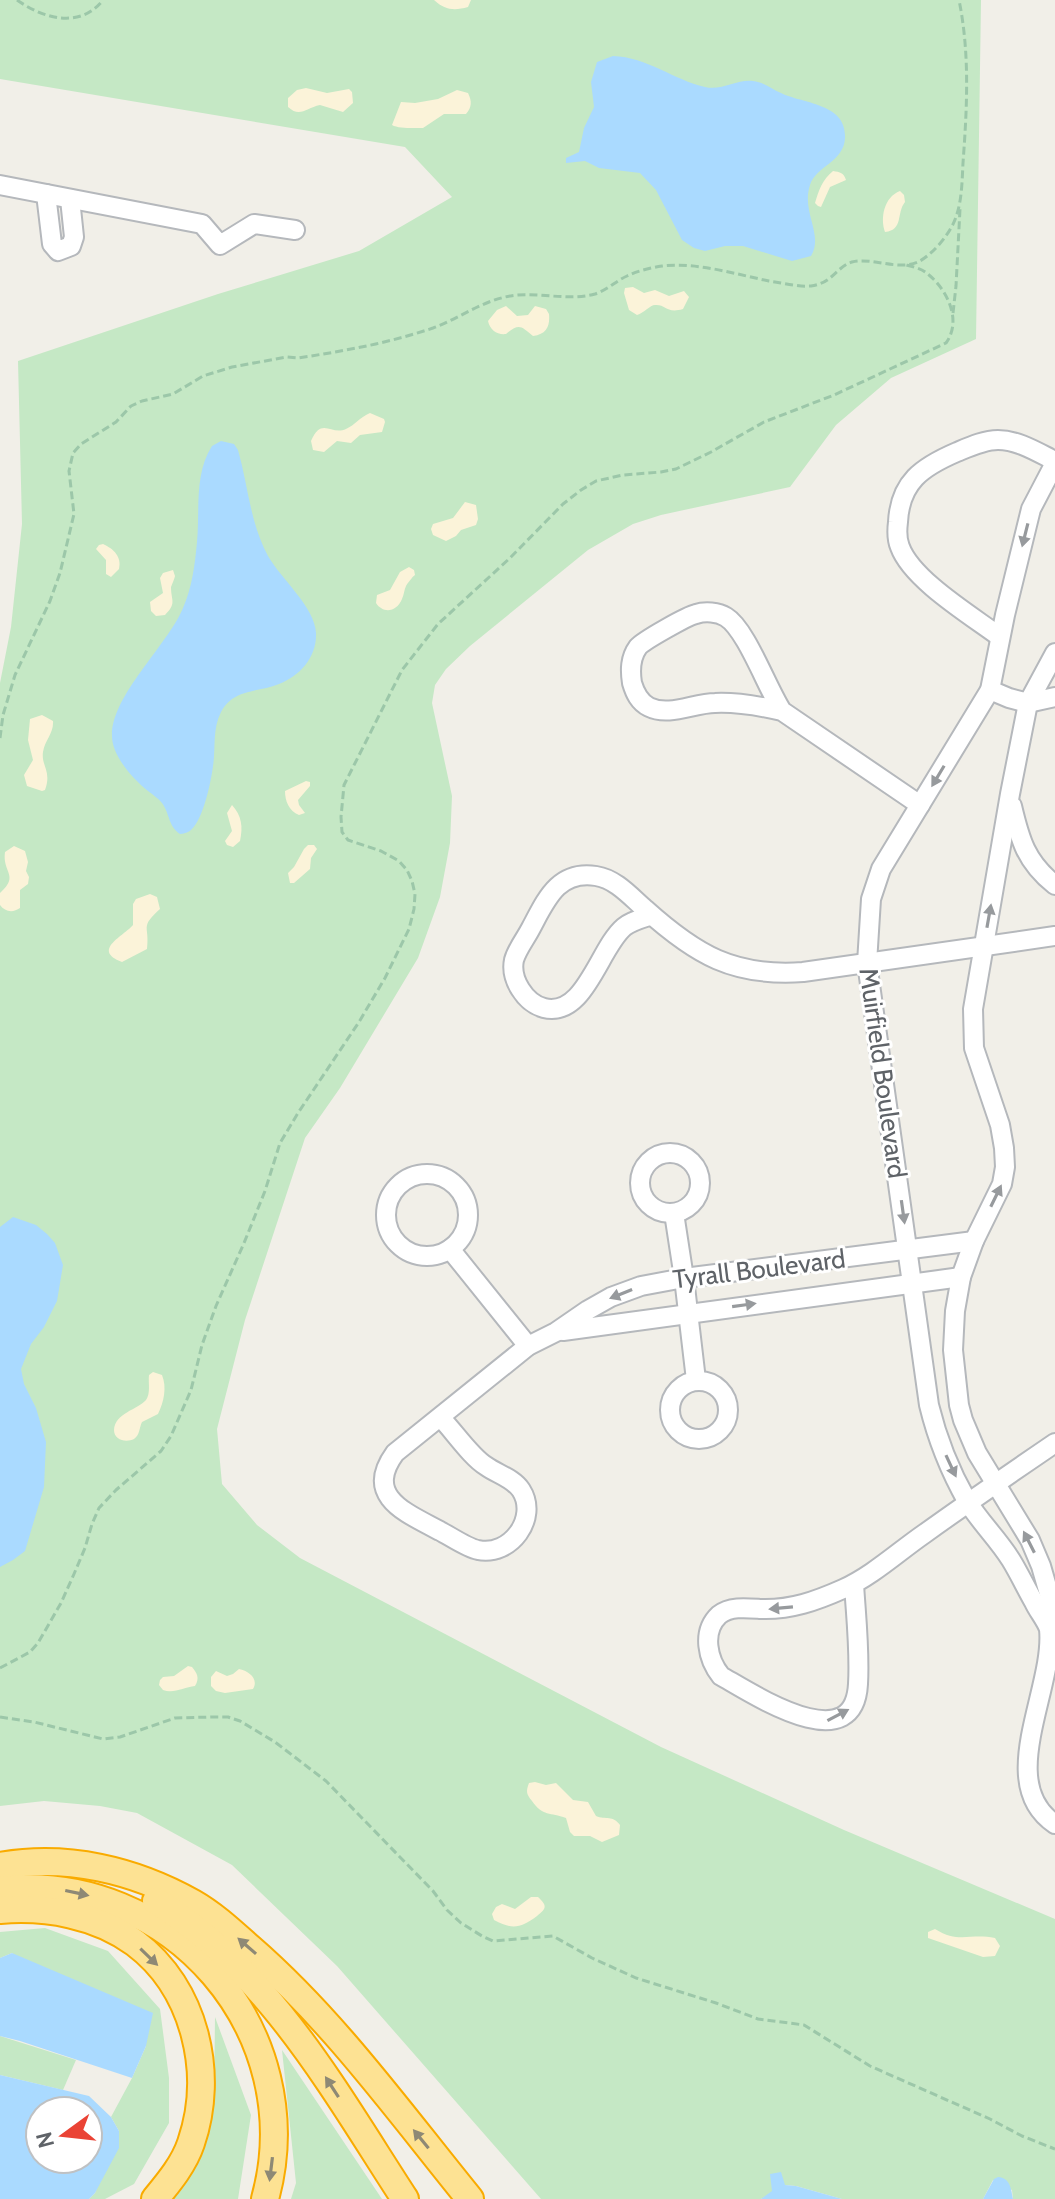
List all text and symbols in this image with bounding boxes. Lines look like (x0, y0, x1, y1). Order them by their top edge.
one-way arrow (1018, 522, 1030, 547)
one-way arrow (931, 765, 945, 787)
one-way arrow (983, 903, 995, 928)
street label: Muirfield Boulevard (852, 966, 914, 1180)
one-way arrow (989, 1184, 1003, 1207)
one-way arrow (897, 1199, 910, 1224)
street label: Tyrall Boulevard (671, 1243, 847, 1295)
one-way arrow (609, 1288, 633, 1301)
one-way arrow (732, 1298, 757, 1311)
one-way arrow (944, 1454, 958, 1477)
one-way arrow (1023, 1530, 1036, 1553)
one-way arrow (768, 1602, 793, 1615)
one-way arrow (827, 1708, 850, 1722)
one-way arrow (65, 1888, 90, 1900)
one-way arrow (238, 1937, 257, 1955)
one-way arrow (140, 1948, 159, 1966)
one-way arrow (325, 2076, 339, 2098)
north arrow (24, 2095, 104, 2175)
text: N (30, 2129, 60, 2151)
one-way arrow (413, 2129, 430, 2149)
one-way arrow (264, 2157, 277, 2182)

